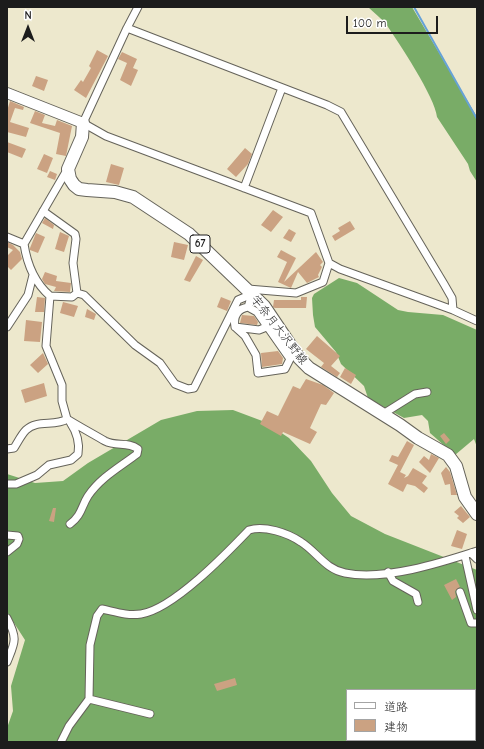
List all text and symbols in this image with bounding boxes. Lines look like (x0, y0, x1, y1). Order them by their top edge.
north arrow (8, 8, 48, 48)
scale bar (348, 8, 440, 34)
text: N (24, 9, 32, 22)
text: 100 m (353, 16, 386, 30)
road number: 67 (190, 235, 210, 253)
street label: 宇奈月大沢野線 (247, 292, 311, 368)
legend (346, 689, 476, 741)
text: 道路 (384, 700, 408, 714)
text: 建物 (384, 720, 408, 734)

